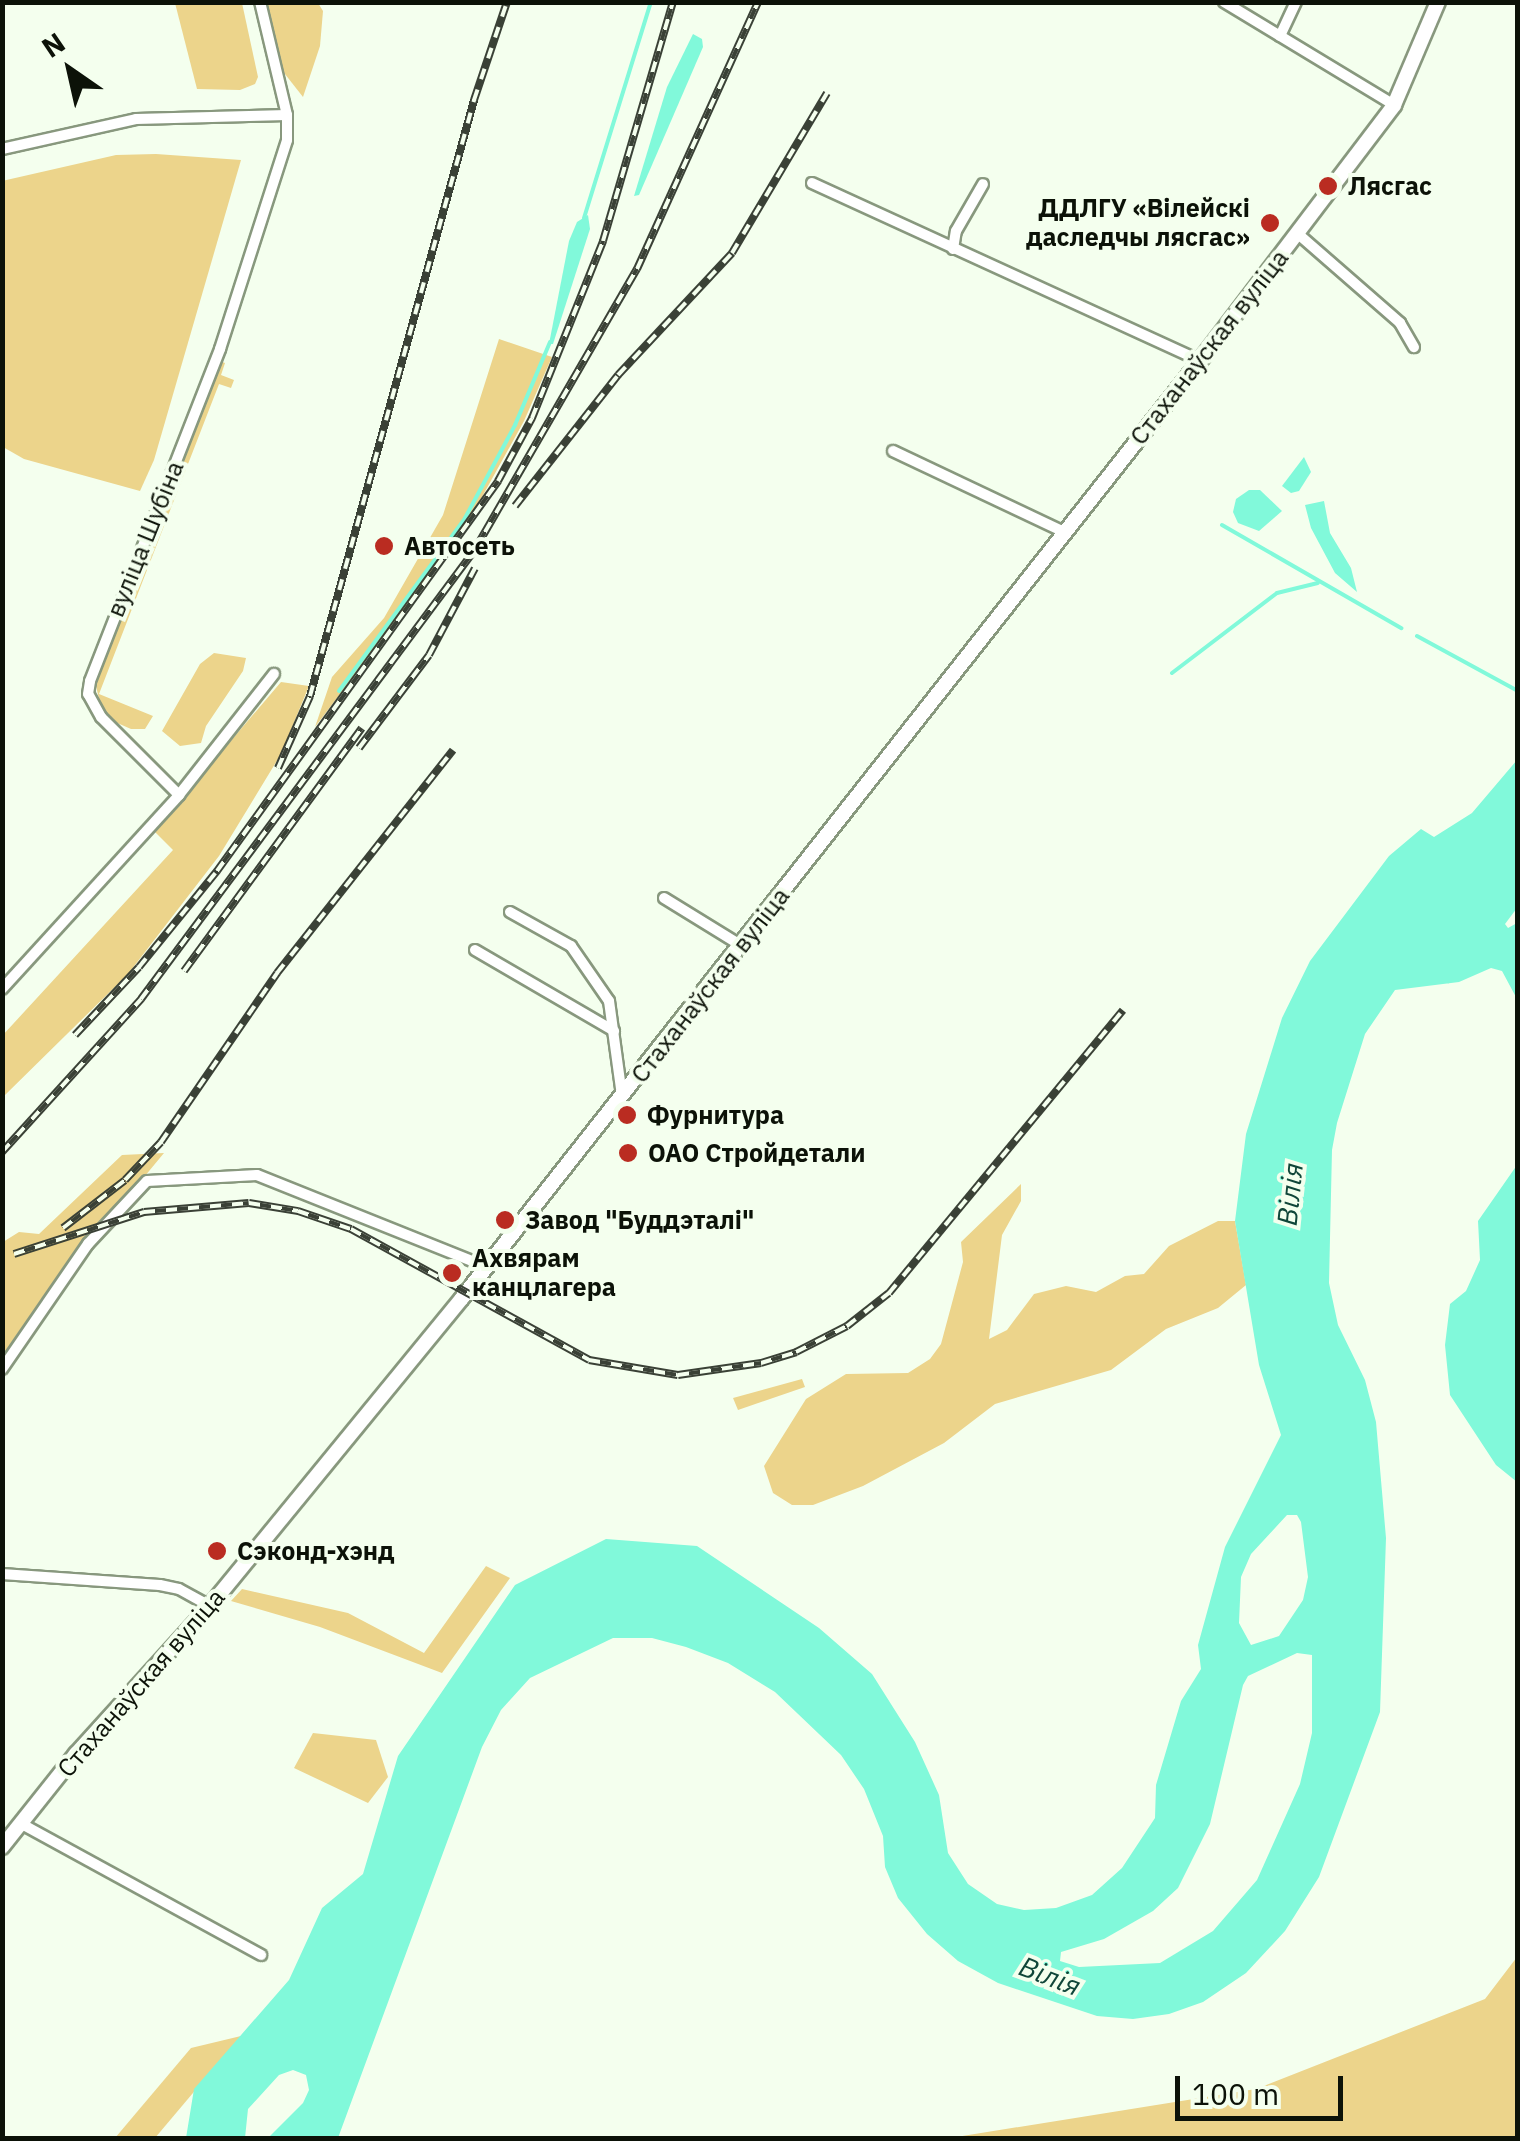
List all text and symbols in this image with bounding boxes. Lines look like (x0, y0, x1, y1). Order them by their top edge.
north arrow (20, 20, 120, 120)
text: N (34, 24, 72, 66)
place label: Лясгас (1348, 171, 1432, 201)
marker: Лясгас (1317, 175, 1339, 197)
place label: ДДЛГУ «Вілейскі даследчы лясгас» (1026, 194, 1250, 253)
marker: ДДЛГУ «Вілейскі даследчы лясгас» (1259, 212, 1281, 234)
street label: Стаханаўская вуліца (1123, 243, 1295, 451)
street label: вуліца Шубіна (100, 457, 190, 621)
place label: Автосеть (404, 531, 515, 561)
marker: Автосеть (373, 535, 395, 557)
street label: Стаханаўская вуліца (624, 881, 796, 1089)
place label: Фурнитура (647, 1100, 784, 1130)
marker: Фурнитура (616, 1104, 638, 1126)
place label: ОАО Стройдетали (648, 1138, 866, 1168)
marker: ОАО Стройдетали (617, 1142, 639, 1164)
water label: Вілія (1270, 1161, 1310, 1227)
place label: Завод "Буддэталі" (525, 1205, 754, 1235)
marker: Завод "Буддэталі" (494, 1209, 516, 1231)
place label: Ахвярам канцлагера (472, 1244, 616, 1303)
marker: Ахвярам канцлагера (441, 1262, 463, 1284)
place label: Сэконд-хэнд (237, 1536, 395, 1566)
marker: Сэконд-хэнд (206, 1540, 228, 1562)
street label: Стаханаўская вуліца (51, 1583, 231, 1783)
water label: Вілія (1015, 1949, 1085, 2003)
scale bar (1180, 2056, 1348, 2118)
text: 100 m (1192, 2074, 1279, 2113)

